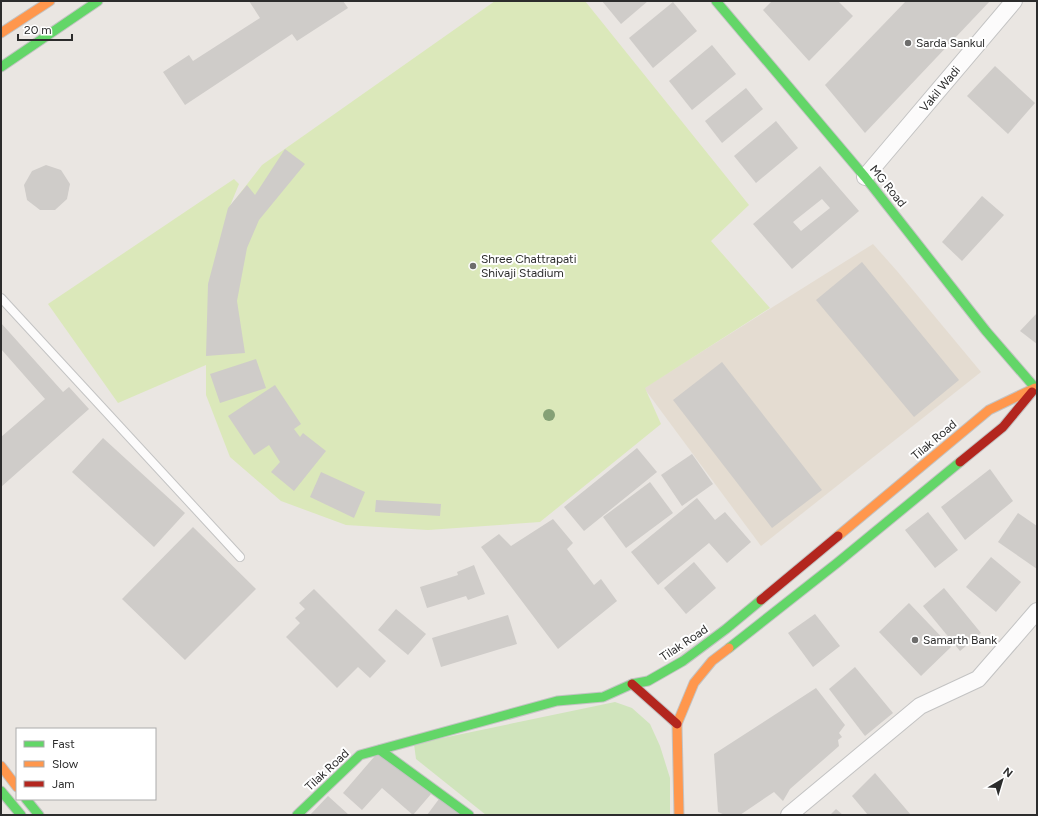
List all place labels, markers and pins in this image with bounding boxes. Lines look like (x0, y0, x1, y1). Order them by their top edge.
place label: Sarda Sankul (916, 36, 985, 50)
marker: Sarda Sankul (903, 38, 913, 48)
place label: Shree Chattrapati Shivaji Stadium (481, 252, 576, 280)
marker: Shree Chattrapati Shivaji Stadium (468, 261, 478, 271)
place label: Samarth Bank (923, 633, 997, 647)
marker: Samarth Bank (910, 635, 920, 645)

